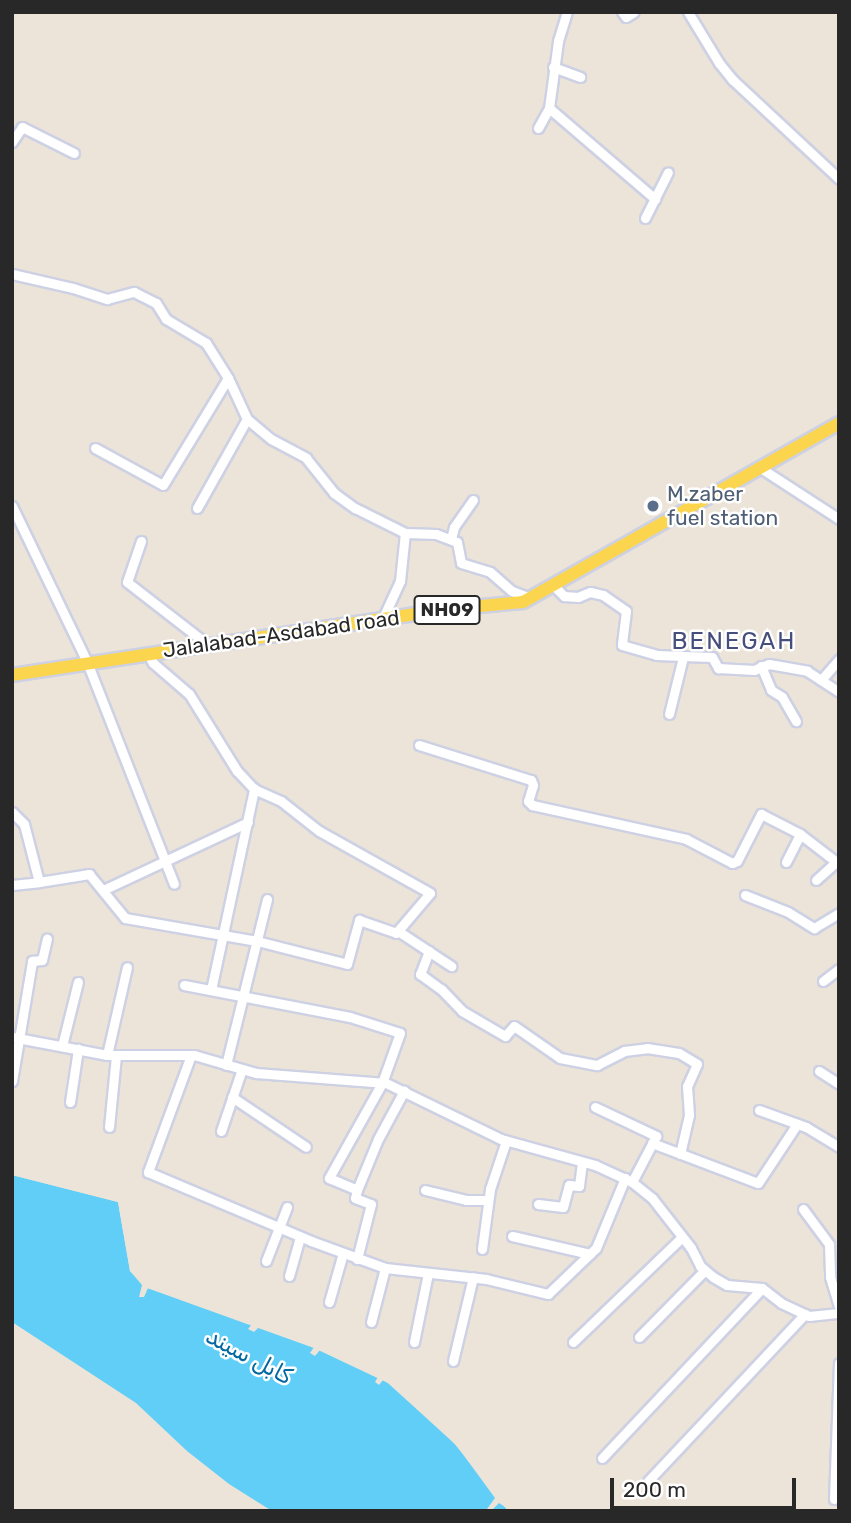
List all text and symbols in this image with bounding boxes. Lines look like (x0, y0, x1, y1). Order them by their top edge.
place label: M.zaber fuel station (667, 481, 778, 531)
marker: M.zaber fuel station (645, 498, 661, 514)
road number: NH09 (412, 594, 482, 625)
street label: Jalalabad-Asdabad road (161, 605, 401, 663)
district label: BENEGAH (672, 628, 796, 656)
water label: کابل سيند (201, 1322, 297, 1390)
scale bar (613, 1464, 798, 1508)
text: 200 m (623, 1477, 686, 1502)

